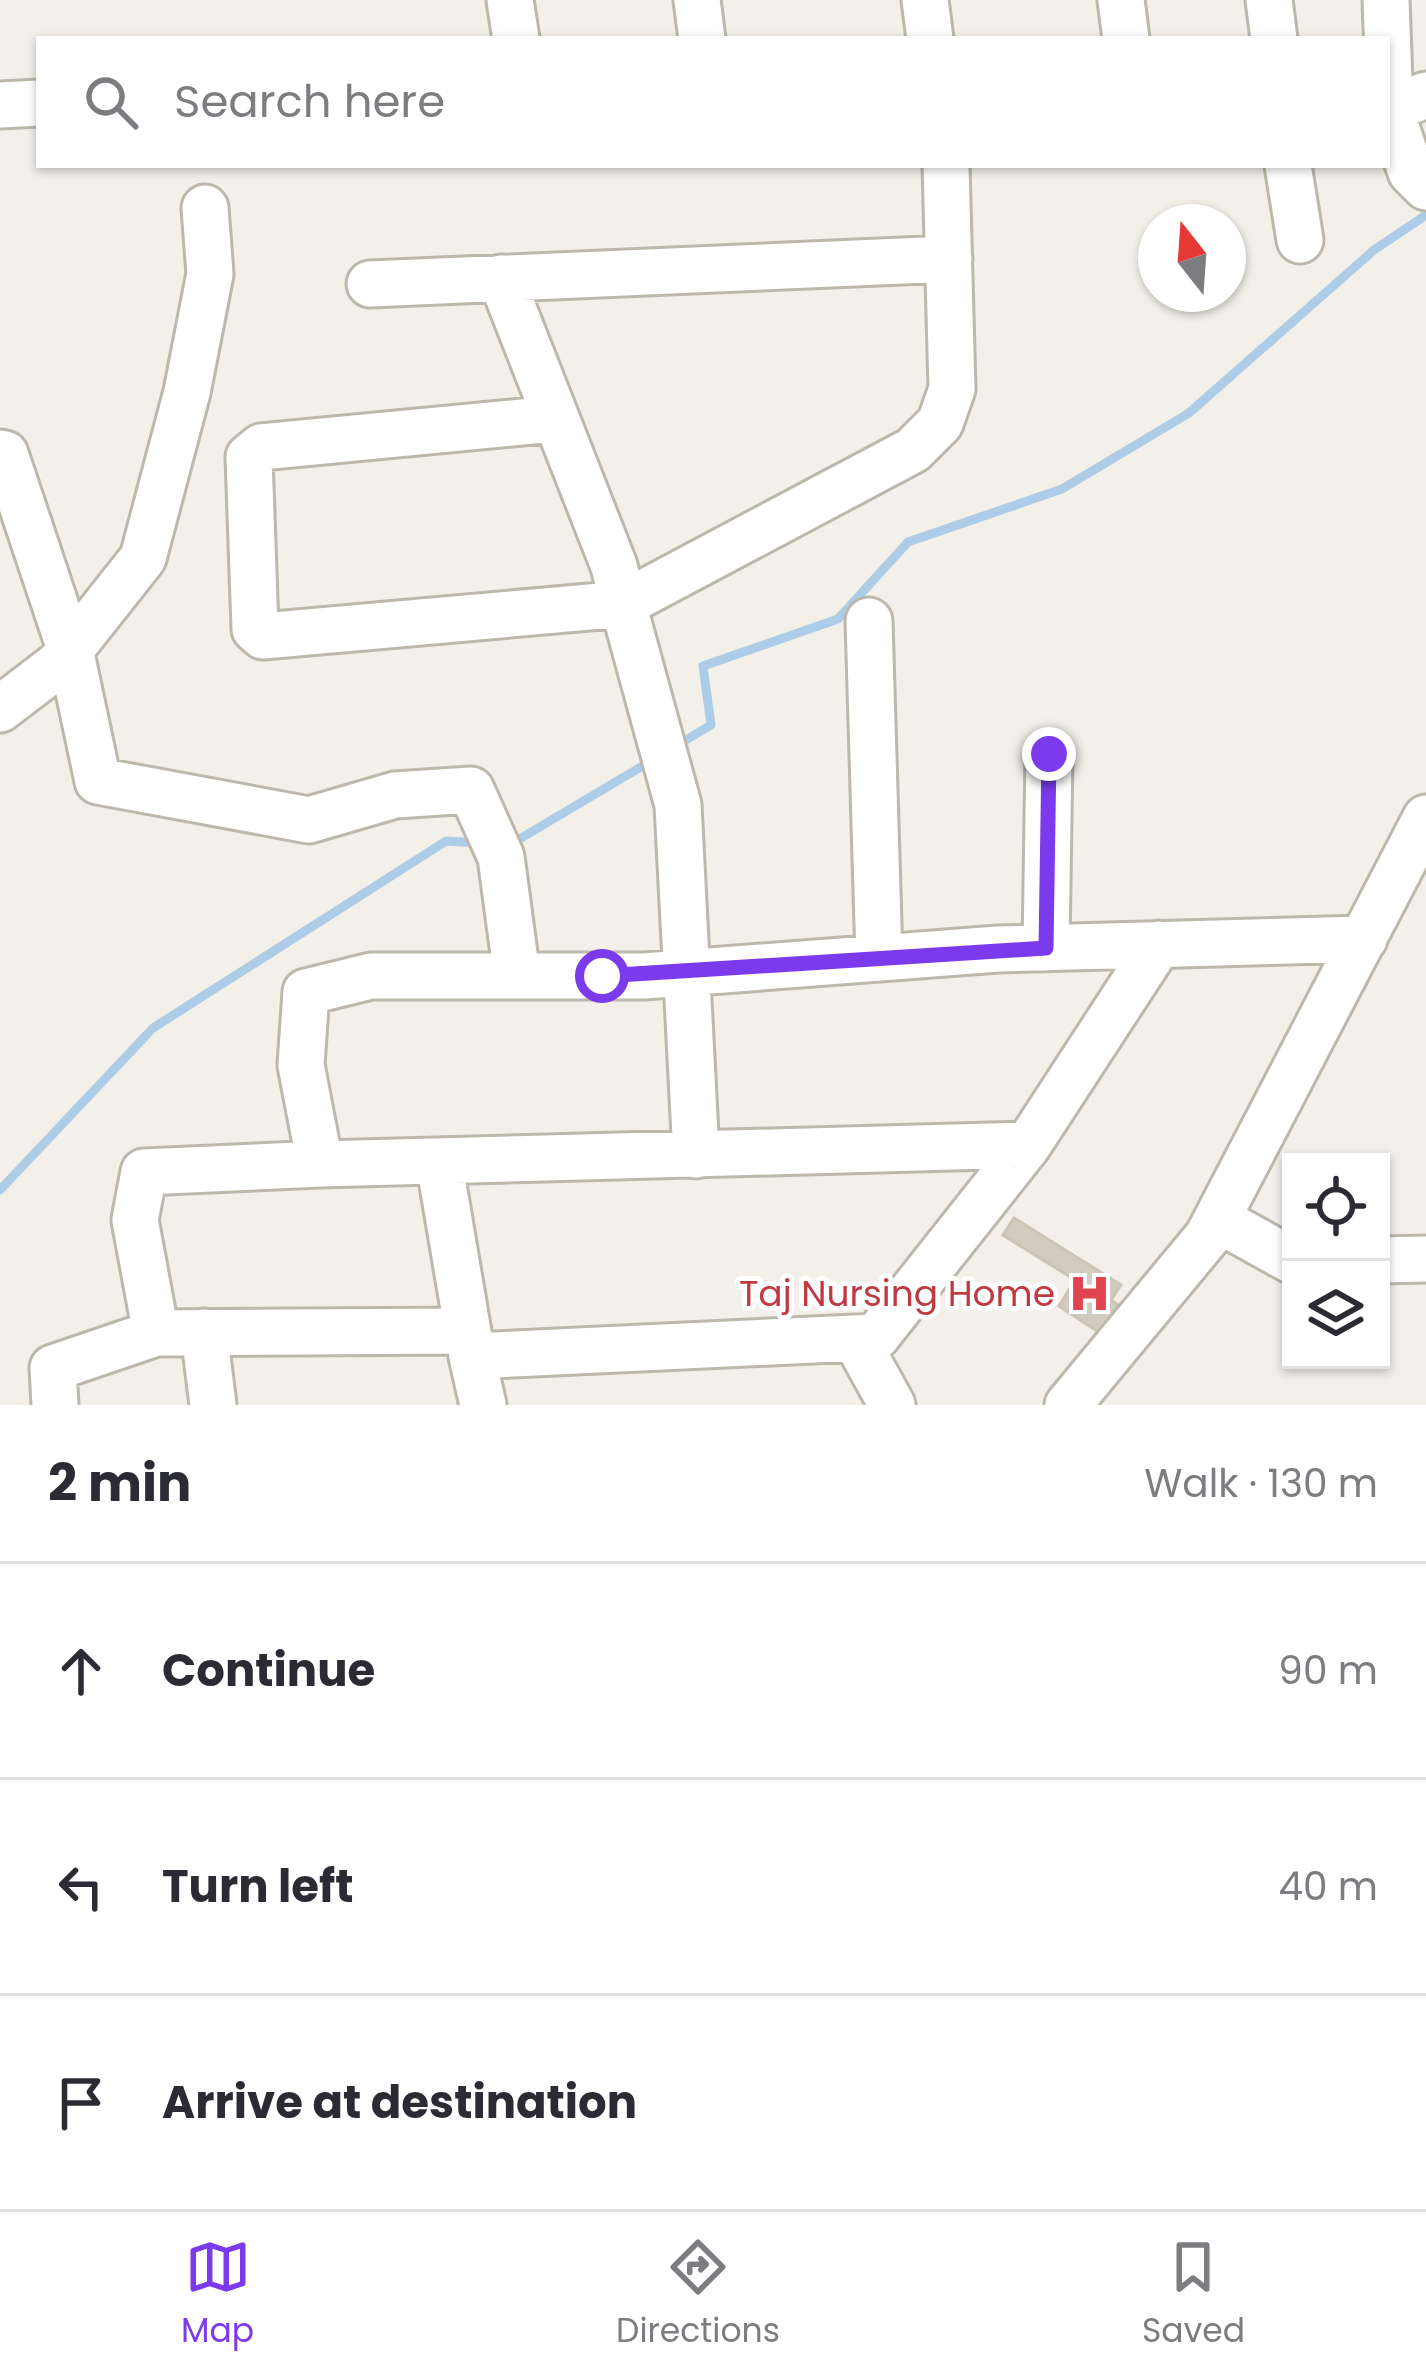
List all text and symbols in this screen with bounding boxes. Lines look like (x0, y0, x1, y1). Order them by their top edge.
search box (36, 36, 1390, 168)
icon: search (78, 69, 144, 135)
text: Search here (174, 70, 445, 133)
north arrow (1138, 204, 1246, 312)
route end (1022, 727, 1076, 781)
route start (575, 949, 629, 1003)
map controls (1282, 1153, 1390, 1369)
button: locate (1282, 1153, 1390, 1261)
button: layers (1282, 1261, 1390, 1369)
place label: Taj Nursing Home (739, 1268, 1055, 1319)
hospital icon: Taj Nursing Home (1066, 1270, 1112, 1316)
text: 2 min (48, 1447, 191, 1519)
text: Walk · 130 m (1144, 1456, 1378, 1511)
icon: ahead (48, 1638, 114, 1704)
text: Continue (162, 1639, 375, 1702)
text: 90 m (1278, 1643, 1378, 1698)
icon: left (48, 1854, 114, 1920)
text: Turn left (162, 1855, 354, 1918)
text: 40 m (1278, 1859, 1378, 1914)
icon: arrive (48, 2070, 114, 2136)
text: Arrive at destination (162, 2071, 637, 2134)
tab: Map (181, 2234, 254, 2356)
tab: Directions (616, 2234, 780, 2356)
tab: Saved (1142, 2234, 1245, 2356)

